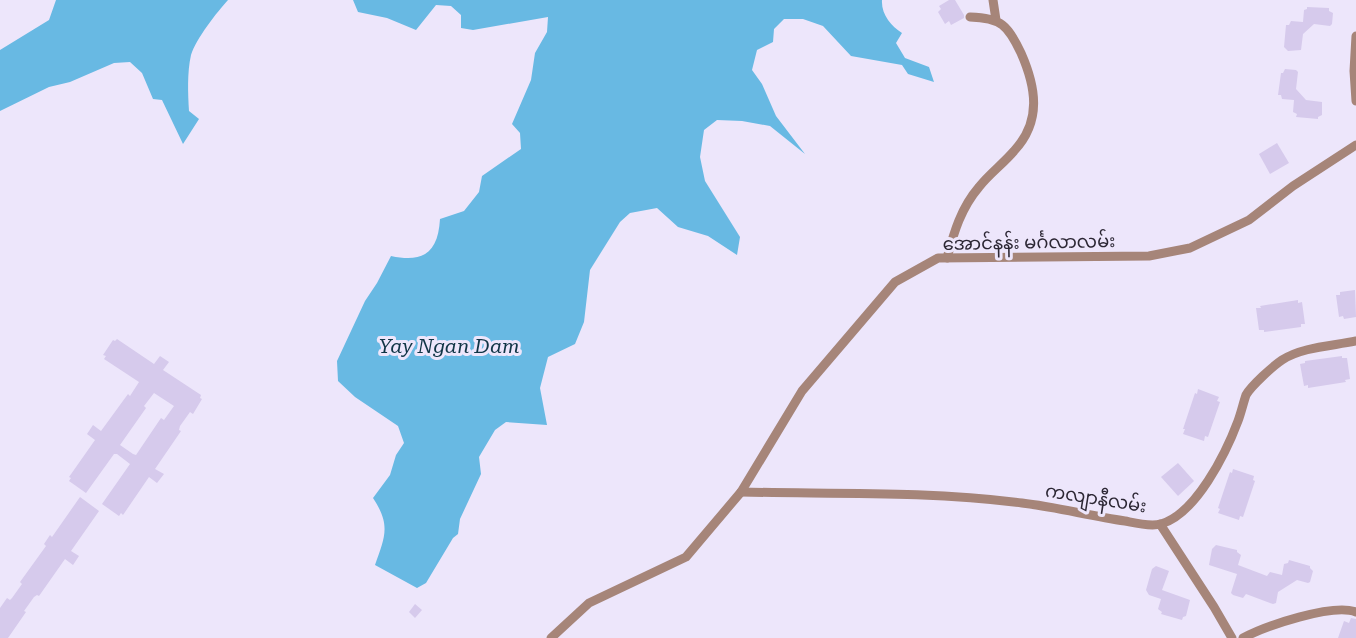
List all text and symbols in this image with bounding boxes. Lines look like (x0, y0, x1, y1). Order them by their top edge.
street label: အောင်နန်း မင်္ဂလာလမ်း (942, 228, 1116, 259)
water label: Yay Ngan Dam (378, 334, 520, 358)
street label: ကလျာနီလမ်း (1043, 477, 1149, 521)

